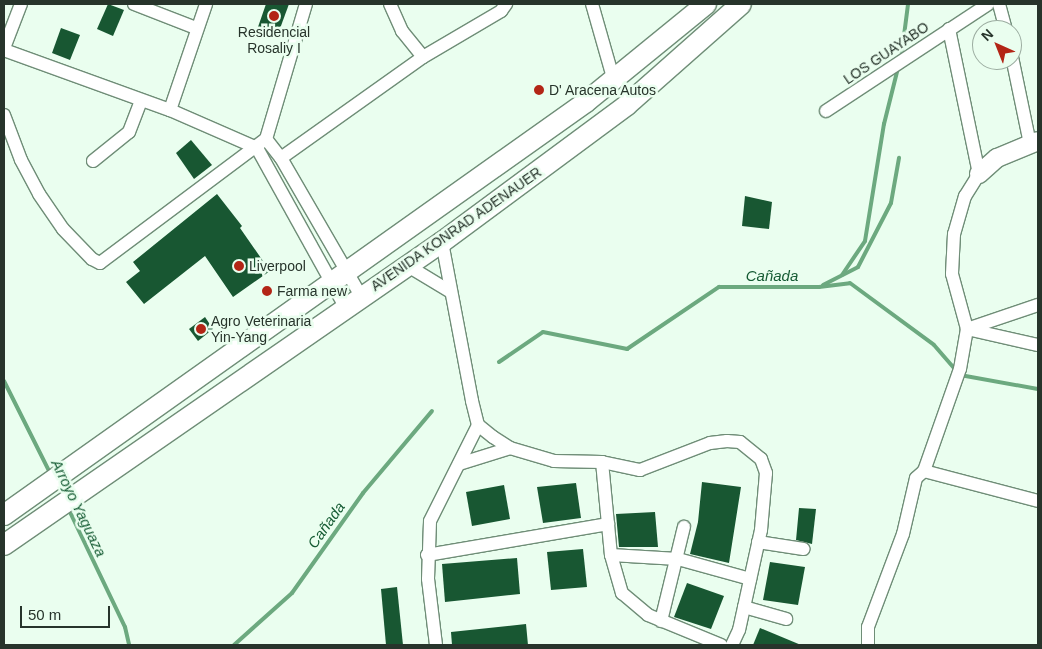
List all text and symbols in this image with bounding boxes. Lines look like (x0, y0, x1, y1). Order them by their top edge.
marker: Residencial Rosaliy I (268, 10, 280, 22)
street label: LOS GUAYABO (840, 18, 932, 88)
north arrow (972, 20, 1022, 70)
place label: Residencial Rosaliy I (238, 24, 310, 56)
text: N (978, 26, 996, 44)
place label: D' Aracena Autos (549, 82, 658, 98)
marker: D' Aracena Autos (533, 84, 545, 96)
street label: AVENIDA KONRAD ADENAUER (367, 163, 545, 295)
place label: Liverpool (249, 258, 306, 274)
marker: Liverpool (233, 260, 245, 272)
water label: Cañada (746, 267, 798, 285)
place label: Farma new (277, 283, 347, 299)
marker: Farma new (261, 285, 273, 297)
place label: Agro Veterinaria Yin-Yang (211, 313, 311, 346)
marker: Agro Veterinaria Yin-Yang (195, 323, 207, 335)
water label: Arroyo Yaguaza (48, 456, 110, 560)
water label: Cañada (304, 498, 348, 552)
scale bar (22, 596, 112, 628)
text: 50 m (28, 606, 61, 623)

